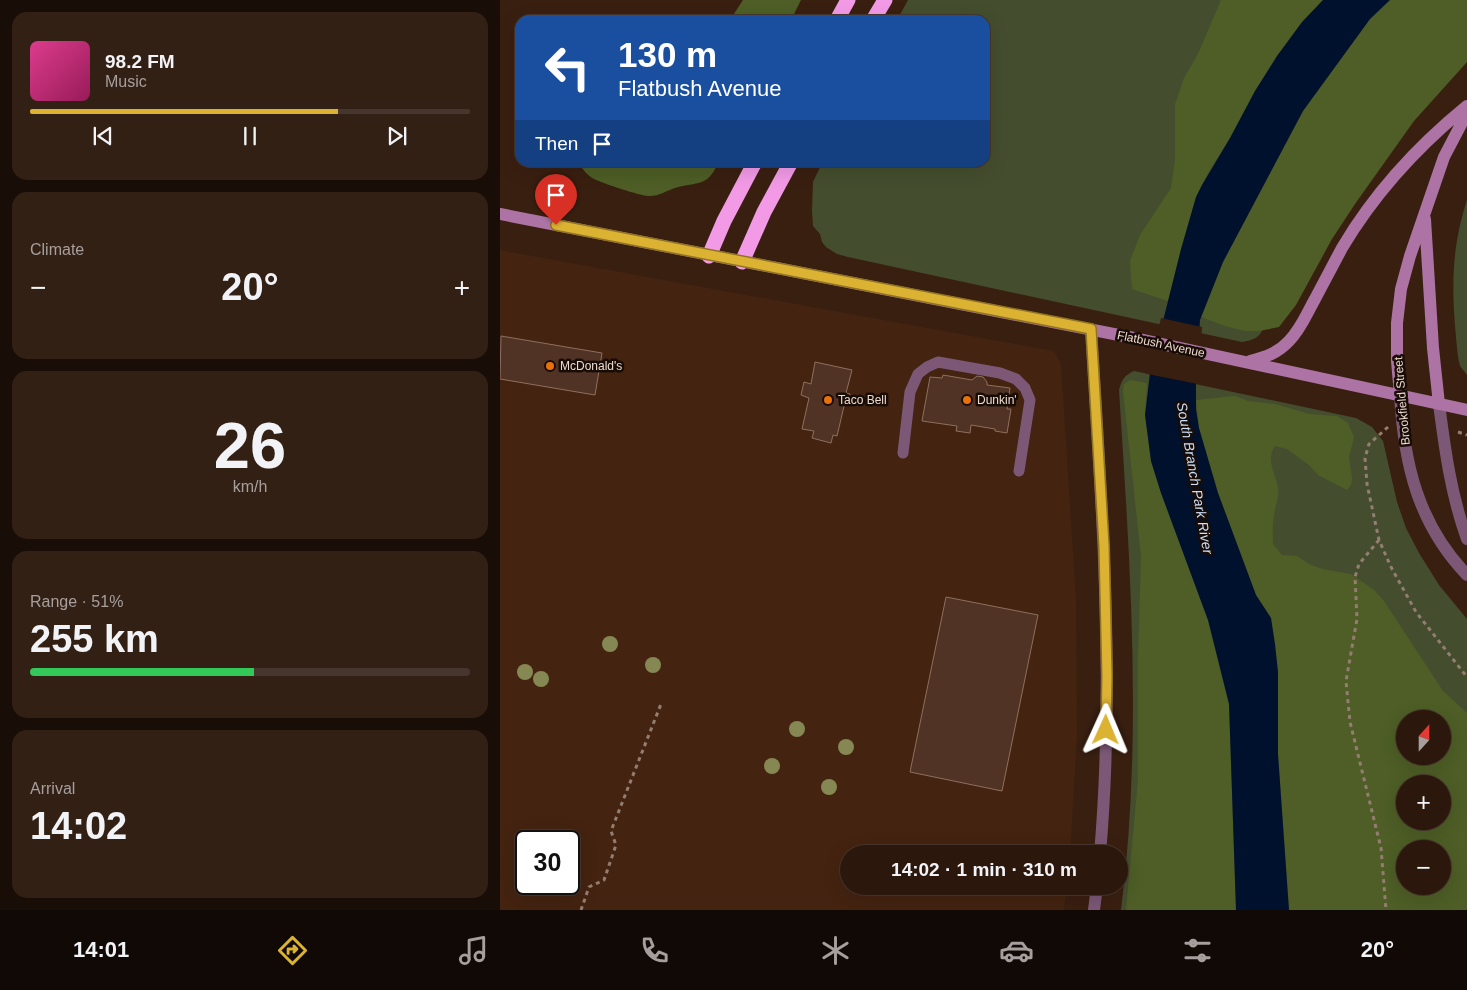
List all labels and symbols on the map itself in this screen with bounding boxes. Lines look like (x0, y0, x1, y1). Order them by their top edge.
pin (535, 174, 577, 225)
street label: Flatbush Avenue (1116, 328, 1206, 360)
street label: Brookfield Street (1391, 356, 1413, 446)
place label: McDonald's (560, 359, 622, 373)
marker: McDonald's (544, 360, 556, 372)
place label: Taco Bell (838, 393, 887, 407)
place label: Dunkin' (977, 393, 1017, 407)
marker: Taco Bell (822, 394, 834, 406)
marker: Dunkin' (961, 394, 973, 406)
water label: South Branch Park River (1174, 401, 1216, 557)
position arrow (1079, 703, 1131, 755)
north arrow (1396, 710, 1451, 765)
speed limit sign: 30 (515, 830, 580, 895)

